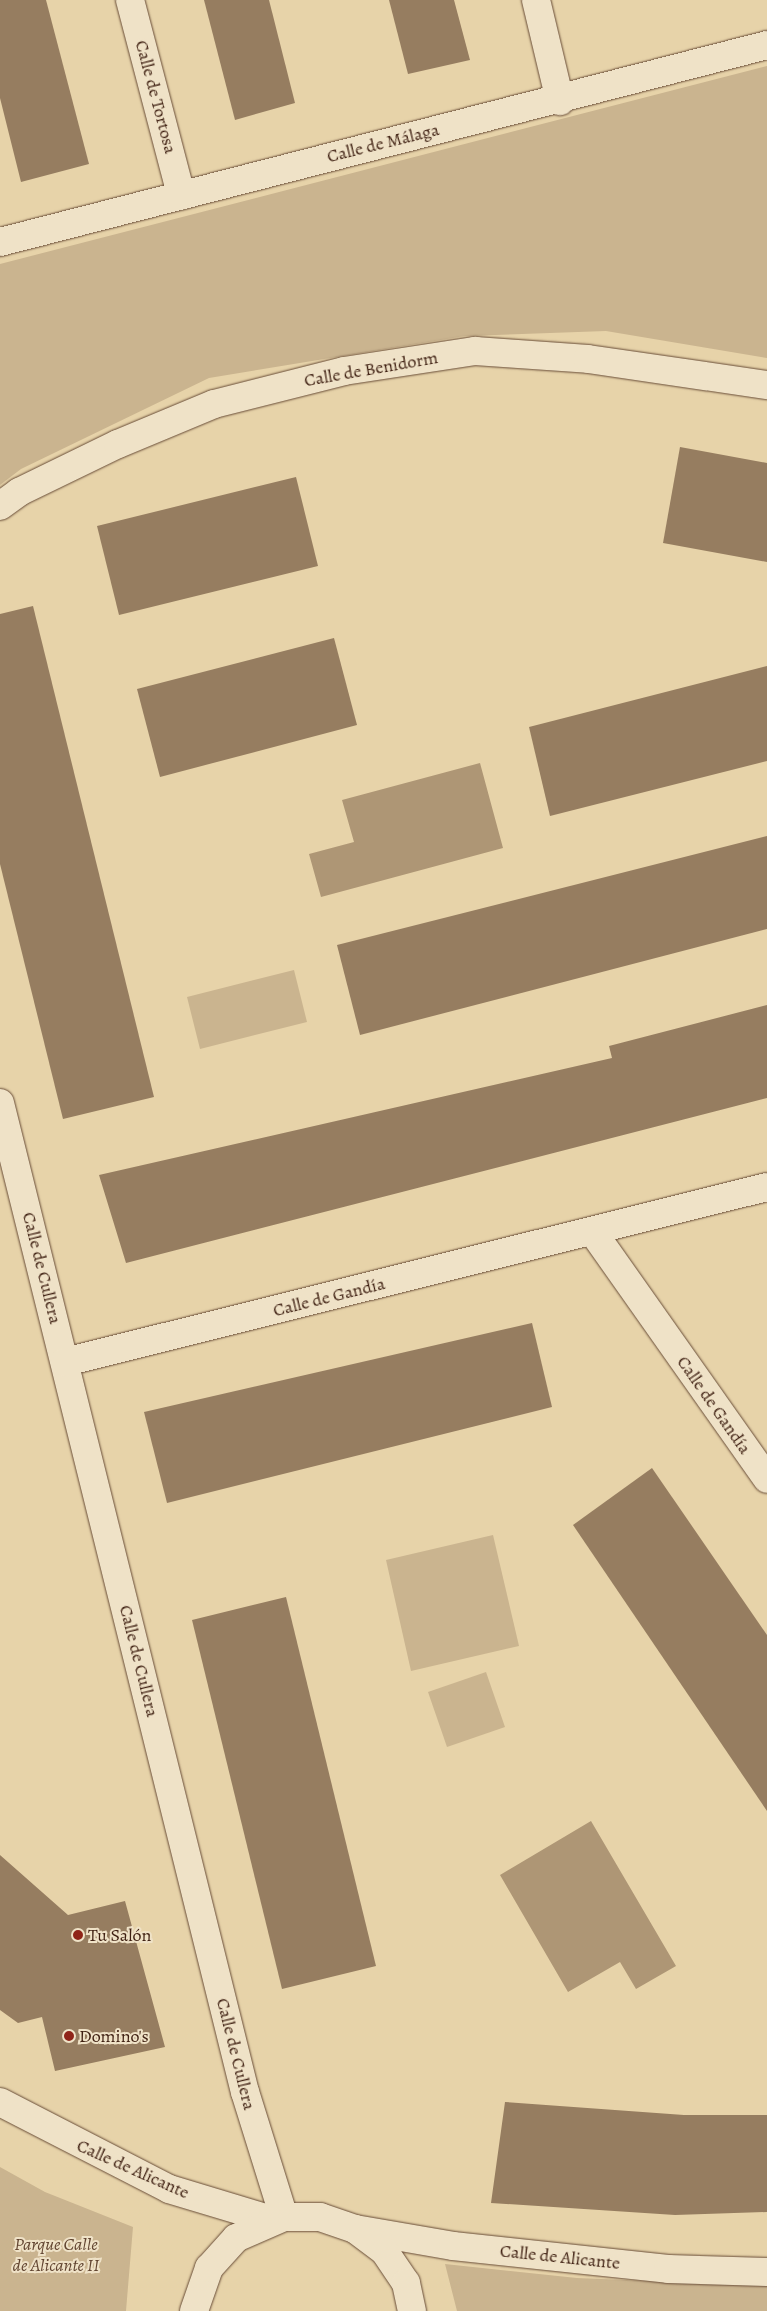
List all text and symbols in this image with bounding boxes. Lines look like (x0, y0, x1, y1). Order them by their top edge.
street label: Calle de Tortosa (130, 38, 182, 156)
street label: Calle de Málaga (325, 119, 441, 167)
street label: Calle de Benidorm (302, 347, 440, 391)
street label: Calle de Cullera (18, 1210, 66, 1326)
street label: Calle de Gandía (271, 1273, 387, 1321)
street label: Calle de Gandía (672, 1352, 756, 1458)
street label: Calle de Cullera (115, 1603, 163, 1719)
place label: Tu Salón (88, 1924, 151, 1946)
marker: Tu Salón (72, 1929, 84, 1941)
street label: Calle de Cullera (212, 1996, 260, 2112)
place label: Domino's (79, 2025, 149, 2047)
marker: Domino's (63, 2030, 75, 2042)
street label: Calle de Alicante (73, 2135, 193, 2203)
park label: Parque Calle de Alicante II (13, 2234, 99, 2276)
street label: Calle de Alicante (499, 2240, 621, 2274)

